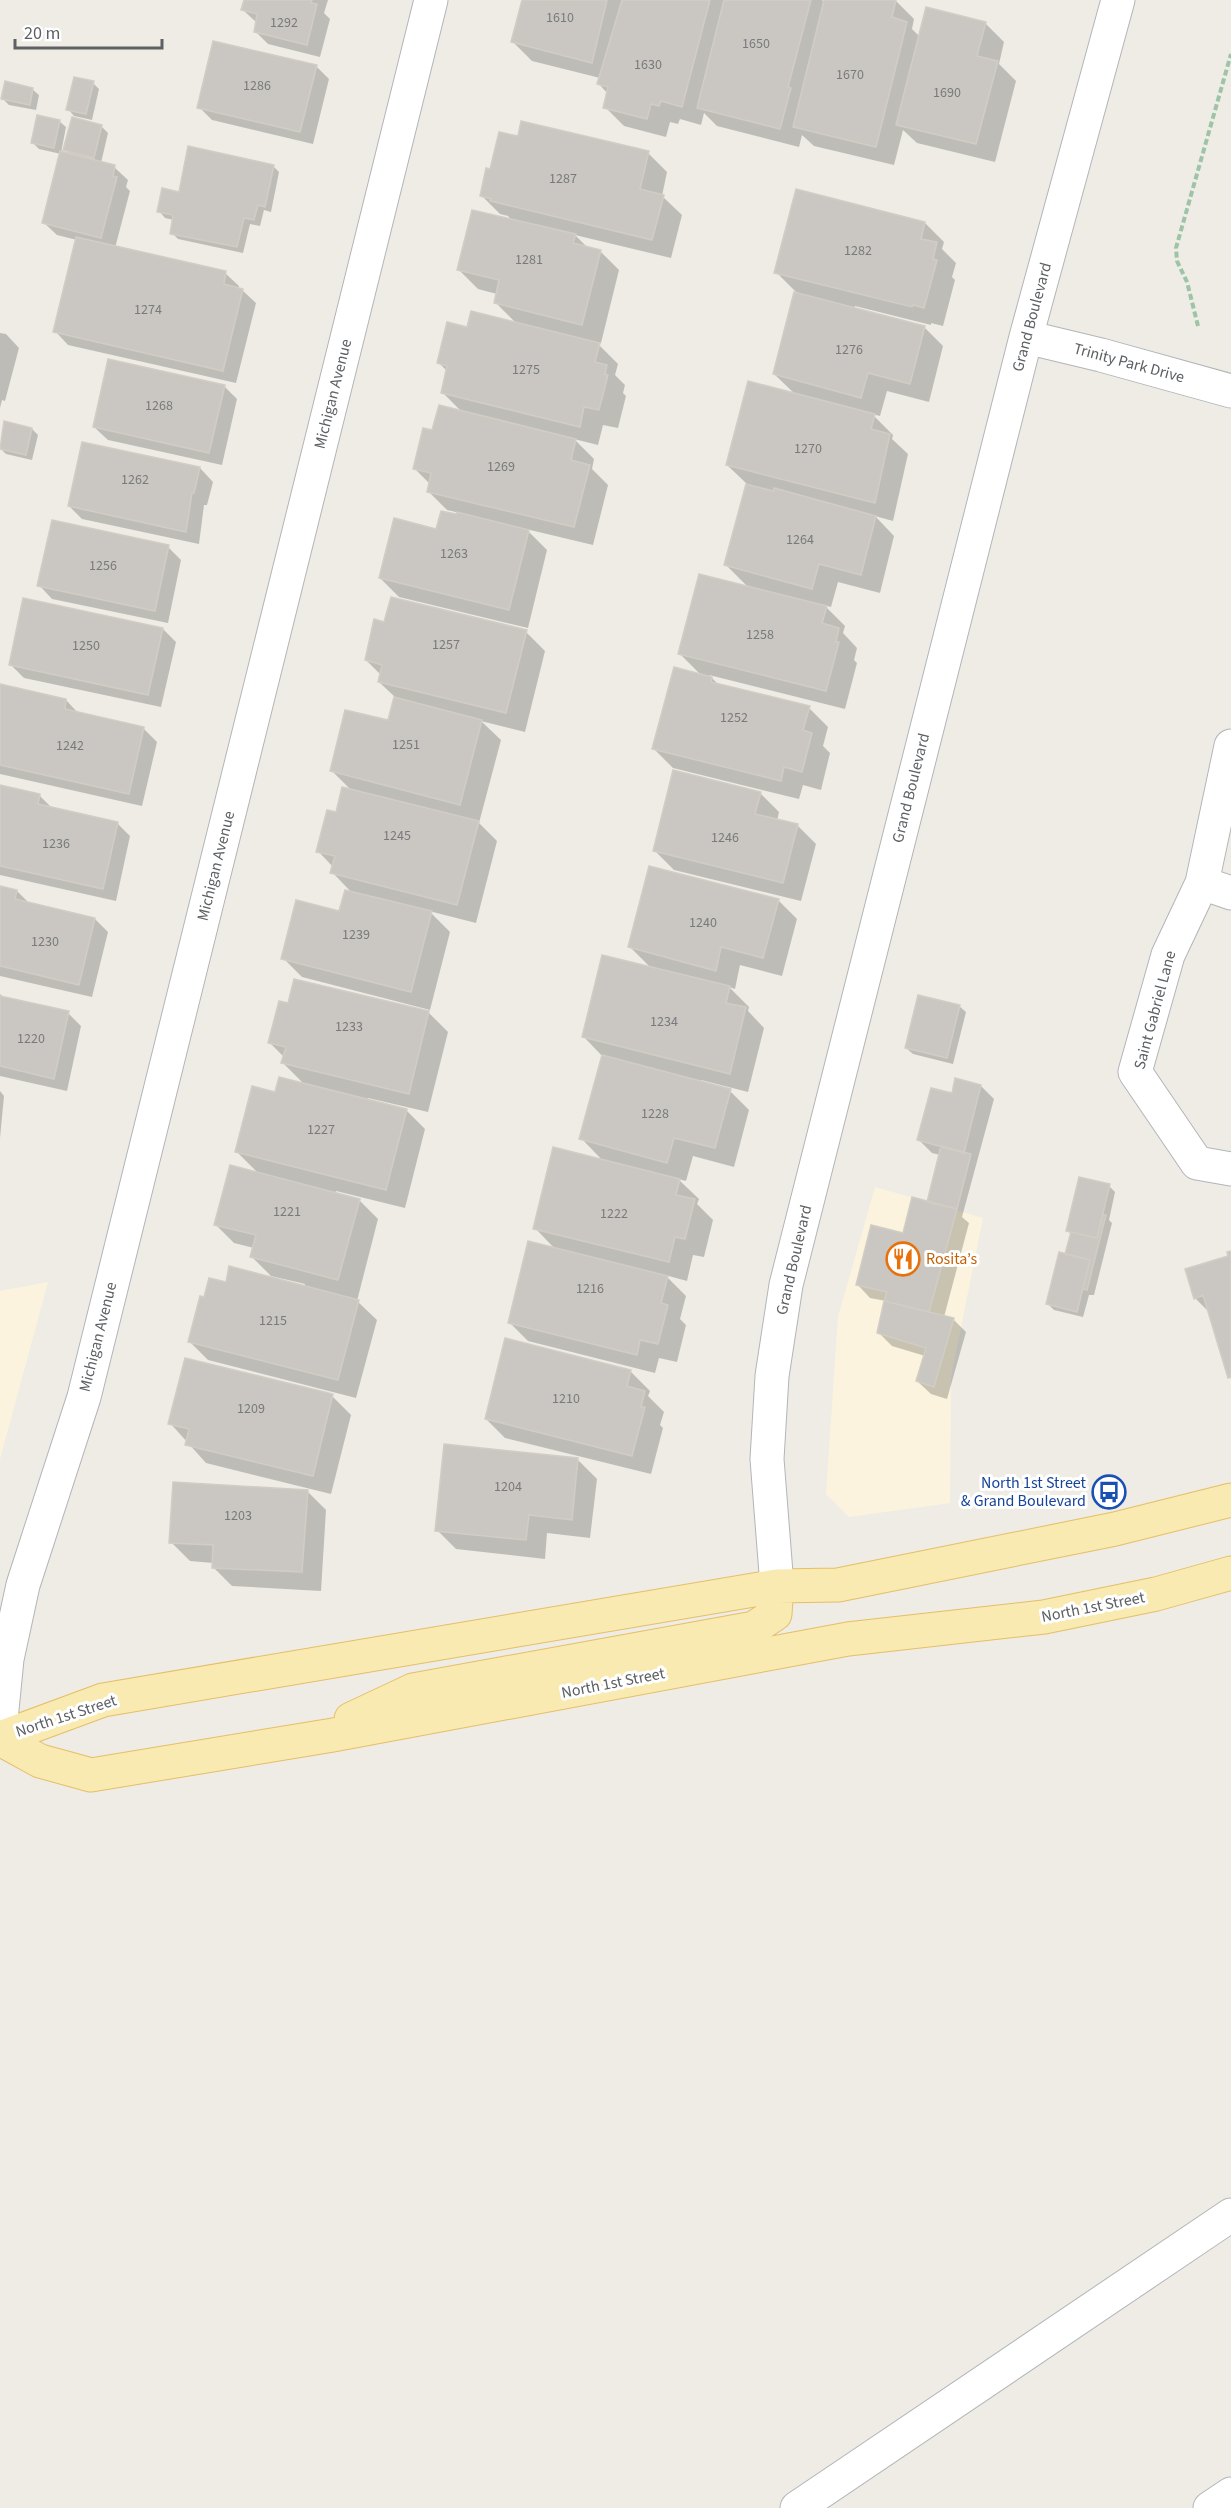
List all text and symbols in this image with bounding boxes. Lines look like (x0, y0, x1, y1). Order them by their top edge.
house number: 1610 (546, 8, 574, 28)
scale bar (15, 12, 162, 50)
house number: 1292 (270, 13, 298, 33)
text: 20 m (24, 21, 60, 46)
house number: 1650 (742, 34, 770, 54)
house number: 1630 (634, 55, 662, 75)
house number: 1670 (836, 65, 864, 85)
house number: 1286 (243, 76, 271, 96)
house number: 1690 (933, 83, 961, 103)
house number: 1287 (549, 169, 577, 189)
house number: 1282 (844, 241, 872, 261)
house number: 1281 (515, 250, 543, 270)
street label: Grand Boulevard (1007, 260, 1057, 374)
house number: 1274 (134, 300, 162, 320)
street label: Michigan Avenue (309, 337, 357, 451)
street label: Trinity Park Drive (1071, 338, 1187, 388)
house number: 1276 (835, 340, 863, 360)
house number: 1275 (512, 360, 540, 380)
house number: 1268 (145, 396, 173, 416)
house number: 1270 (794, 439, 822, 459)
house number: 1269 (487, 457, 515, 477)
house number: 1262 (121, 470, 149, 490)
house number: 1264 (786, 530, 814, 550)
house number: 1263 (440, 544, 468, 564)
house number: 1256 (89, 556, 117, 576)
house number: 1258 (746, 625, 774, 645)
house number: 1257 (432, 635, 460, 655)
house number: 1250 (72, 636, 100, 656)
house number: 1252 (720, 708, 748, 728)
street label: Grand Boulevard (887, 731, 935, 845)
house number: 1251 (392, 735, 420, 755)
house number: 1242 (56, 736, 84, 756)
street label: Michigan Avenue (192, 809, 240, 923)
house number: 1245 (383, 826, 411, 846)
house number: 1246 (711, 828, 739, 848)
house number: 1236 (42, 834, 70, 854)
house number: 1240 (689, 913, 717, 933)
house number: 1239 (342, 925, 370, 945)
house number: 1230 (31, 932, 59, 952)
street label: Saint Gabriel Lane (1129, 948, 1181, 1072)
house number: 1234 (650, 1012, 678, 1032)
house number: 1233 (335, 1017, 363, 1037)
house number: 1220 (17, 1029, 45, 1049)
house number: 1228 (641, 1104, 669, 1124)
house number: 1227 (307, 1120, 335, 1140)
house number: 1221 (273, 1202, 301, 1222)
street label: Grand Boulevard (771, 1203, 817, 1317)
house number: 1222 (600, 1204, 628, 1224)
restaurant icon: Rosita’s (885, 1241, 921, 1277)
place label: Rosita’s (926, 1248, 978, 1270)
house number: 1216 (576, 1279, 604, 1299)
street label: Michigan Avenue (74, 1280, 122, 1394)
house number: 1215 (259, 1311, 287, 1331)
house number: 1210 (552, 1389, 580, 1409)
house number: 1209 (237, 1399, 265, 1419)
place label: North 1st Street & Grand Boulevard (961, 1472, 1087, 1512)
bus stop icon: North 1st Street & Grand Boulevard (1091, 1474, 1127, 1510)
house number: 1204 (494, 1477, 522, 1497)
house number: 1203 (224, 1506, 252, 1526)
street label: North 1st Street (1039, 1586, 1147, 1628)
street label: North 1st Street (559, 1662, 667, 1704)
street label: North 1st Street (13, 1689, 120, 1743)

